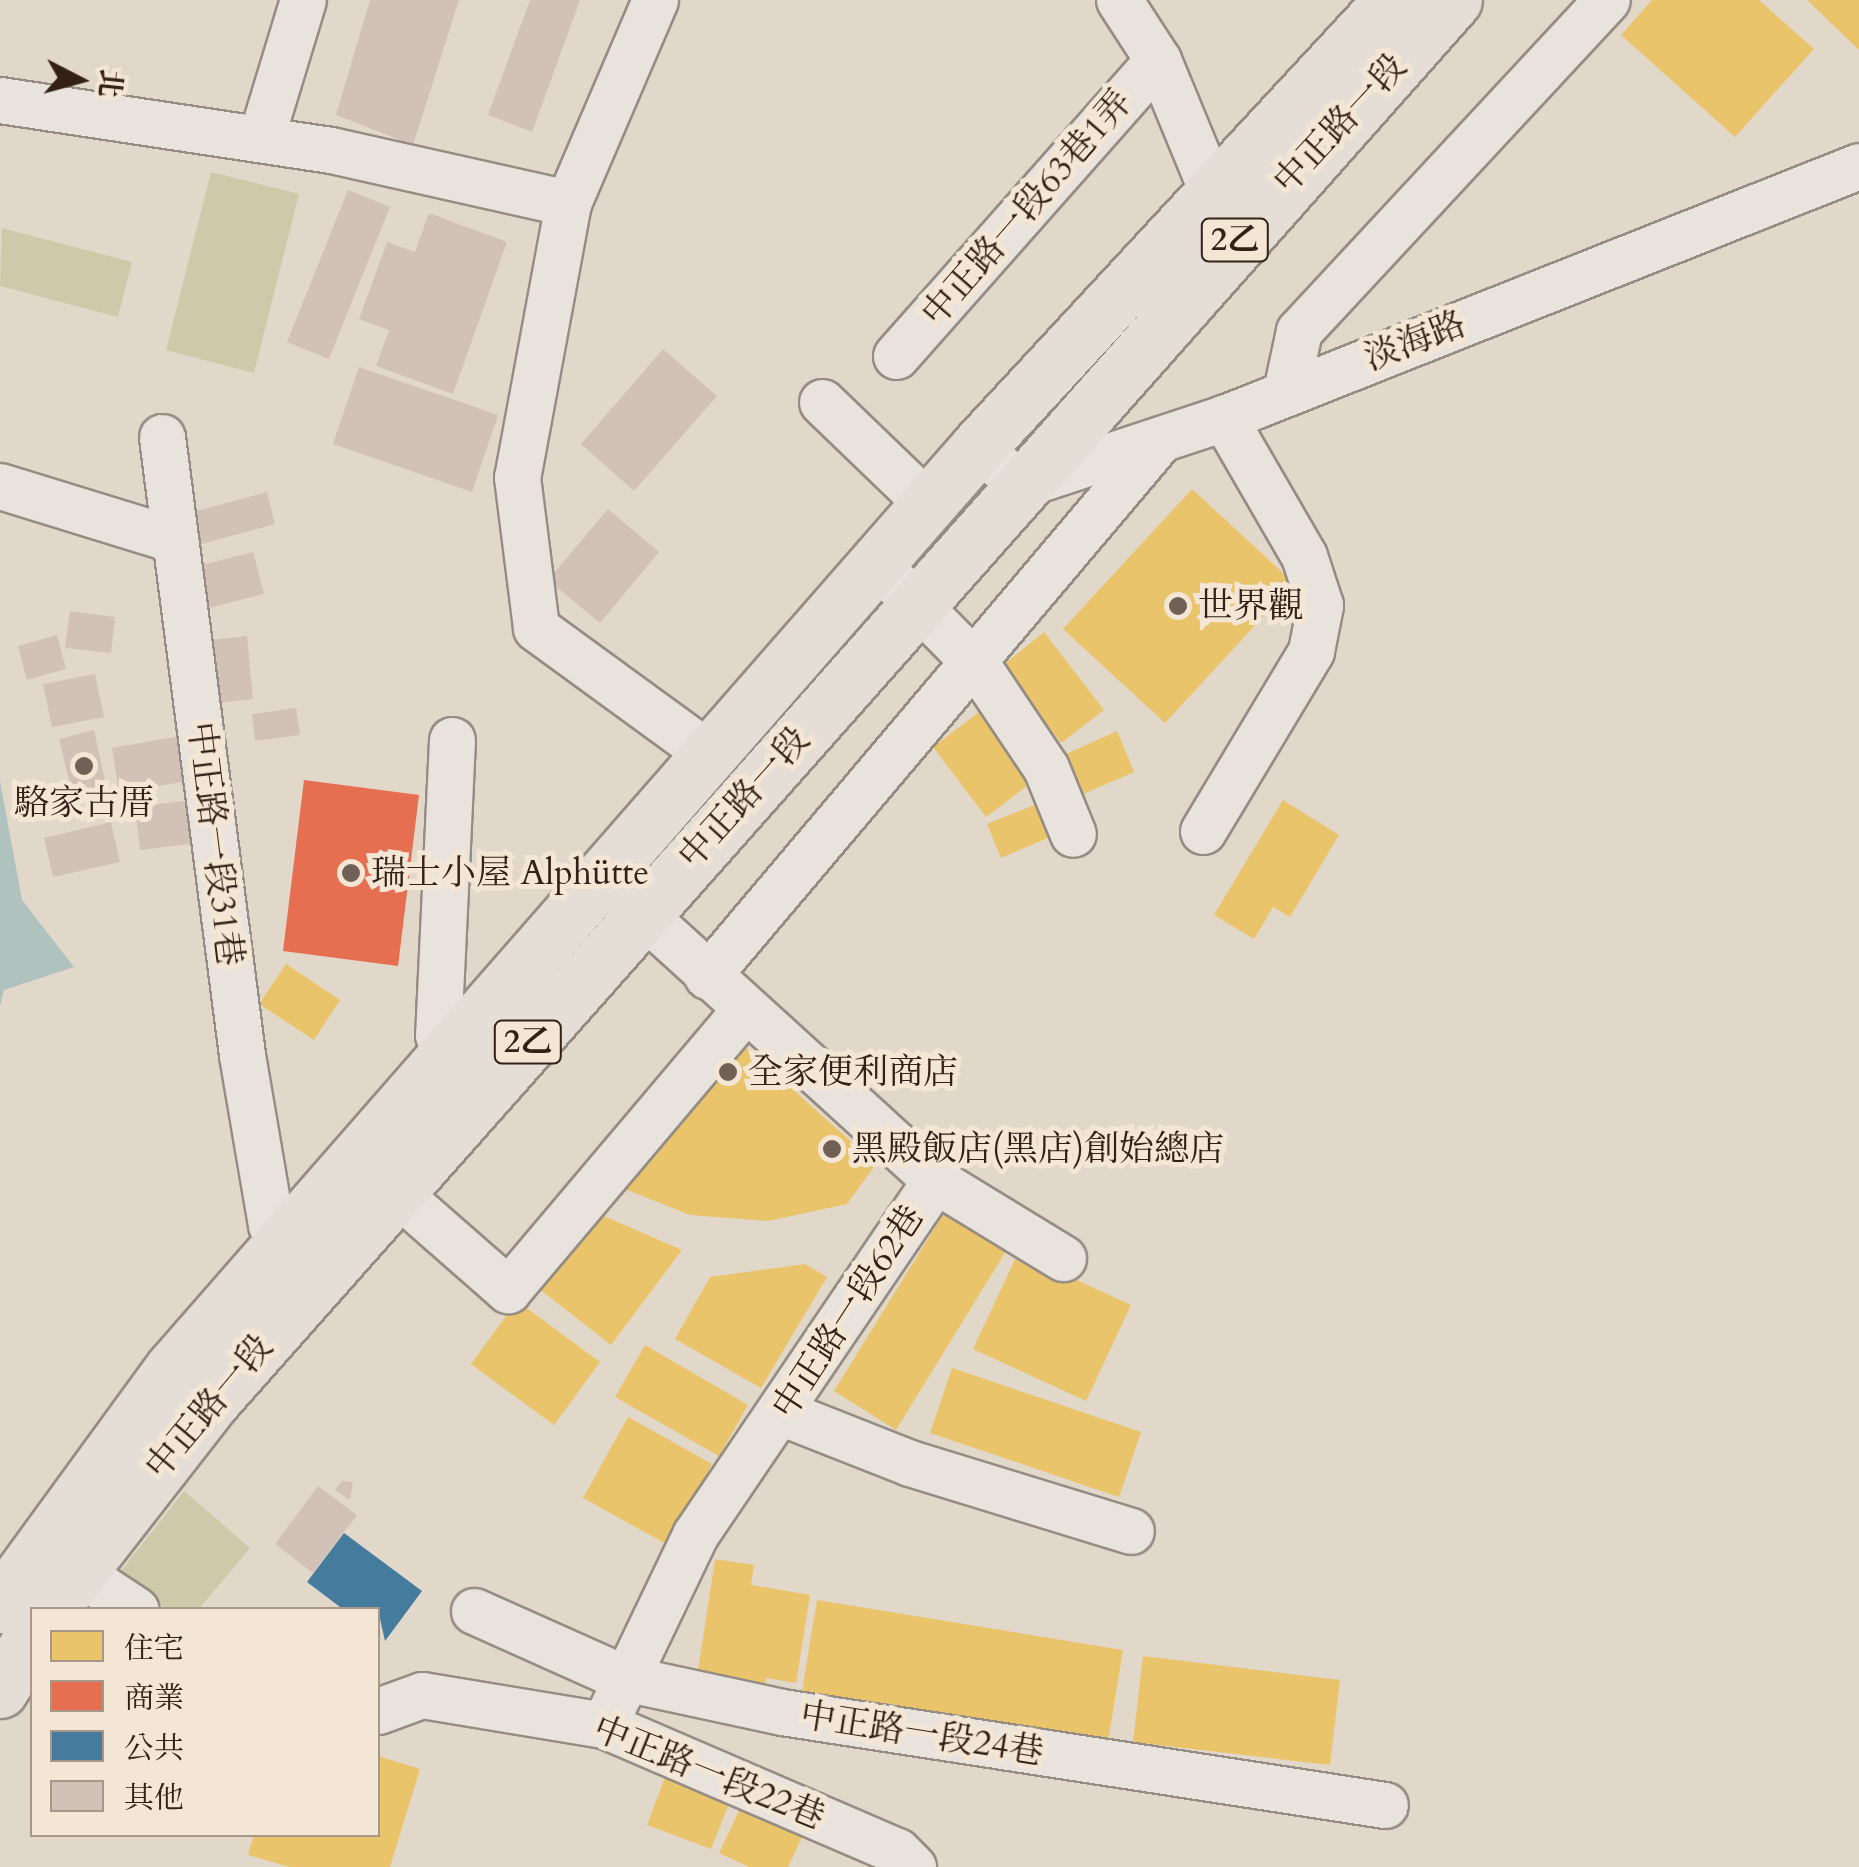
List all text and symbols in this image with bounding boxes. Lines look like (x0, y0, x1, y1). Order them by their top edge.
north arrow (30, 30, 130, 130)
street label: 中正路一段 (1265, 46, 1415, 202)
text: 北 (89, 67, 130, 99)
street label: 中正路一段63巷1弄 (913, 81, 1141, 335)
road number: 2乙 (1200, 213, 1270, 267)
street label: 淡海路 (1358, 303, 1472, 379)
place label: 世界觀 (1198, 585, 1303, 627)
marker: 世界觀 (1167, 595, 1189, 617)
street label: 中正路一段31巷 (179, 719, 251, 969)
street label: 中正路一段 (670, 719, 818, 877)
marker: 駱家古厝 (73, 755, 95, 777)
place label: 駱家古厝 (14, 782, 154, 824)
place label: 瑞士小屋 Alphütte (371, 852, 649, 894)
marker: 瑞士小屋 Alphütte (340, 862, 362, 884)
road number: 2乙 (493, 1015, 563, 1069)
place label: 全家便利商店 (748, 1051, 958, 1093)
marker: 全家便利商店 (717, 1061, 739, 1083)
place label: 黑殿飯店(黑店)創始總店 (852, 1128, 1224, 1170)
marker: 黑殿飯店(黑店)創始總店 (821, 1138, 843, 1160)
street label: 中正路一段62巷 (763, 1197, 933, 1427)
street label: 中正路一段 (137, 1326, 281, 1488)
legend (30, 1607, 380, 1837)
text: 住宅 (124, 1628, 184, 1669)
text: 商業 (124, 1678, 184, 1719)
street label: 中正路一段24巷 (797, 1694, 1047, 1774)
street label: 中正路一段22巷 (587, 1707, 831, 1839)
text: 公共 (124, 1728, 184, 1769)
text: 其他 (124, 1778, 184, 1819)

